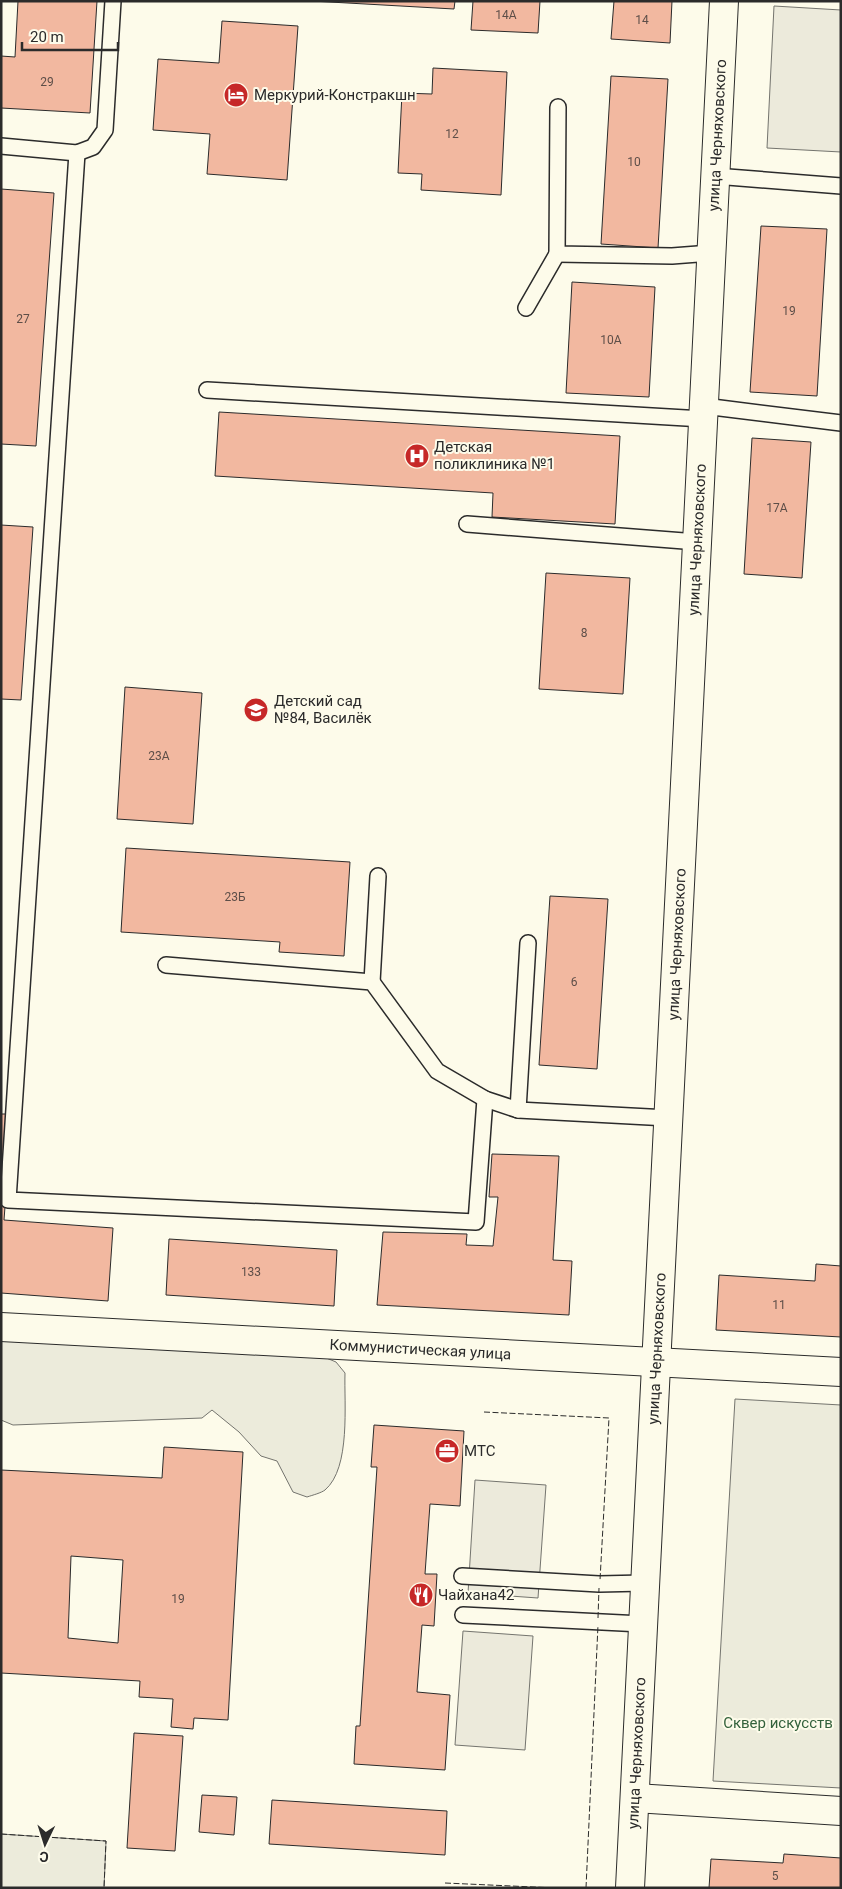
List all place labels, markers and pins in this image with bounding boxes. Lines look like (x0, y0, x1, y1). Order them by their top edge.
hotel icon: Меркурий-Констракшн (223, 82, 249, 108)
place label: Меркурий-Констракшн (254, 86, 416, 104)
place label: Детская поликлиника №1 (434, 438, 555, 473)
hospital icon: Детская поликлиника №1 (404, 443, 430, 469)
place label: Детский сад №84, Василёк (274, 692, 372, 727)
school or university icon: Детский сад №84, Василёк (243, 697, 269, 723)
office icon: МТС (434, 1438, 460, 1464)
place label: МТС (464, 1442, 496, 1460)
restaurant icon: Чайхана42 (408, 1582, 434, 1608)
place label: Чайхана42 (438, 1586, 514, 1604)

